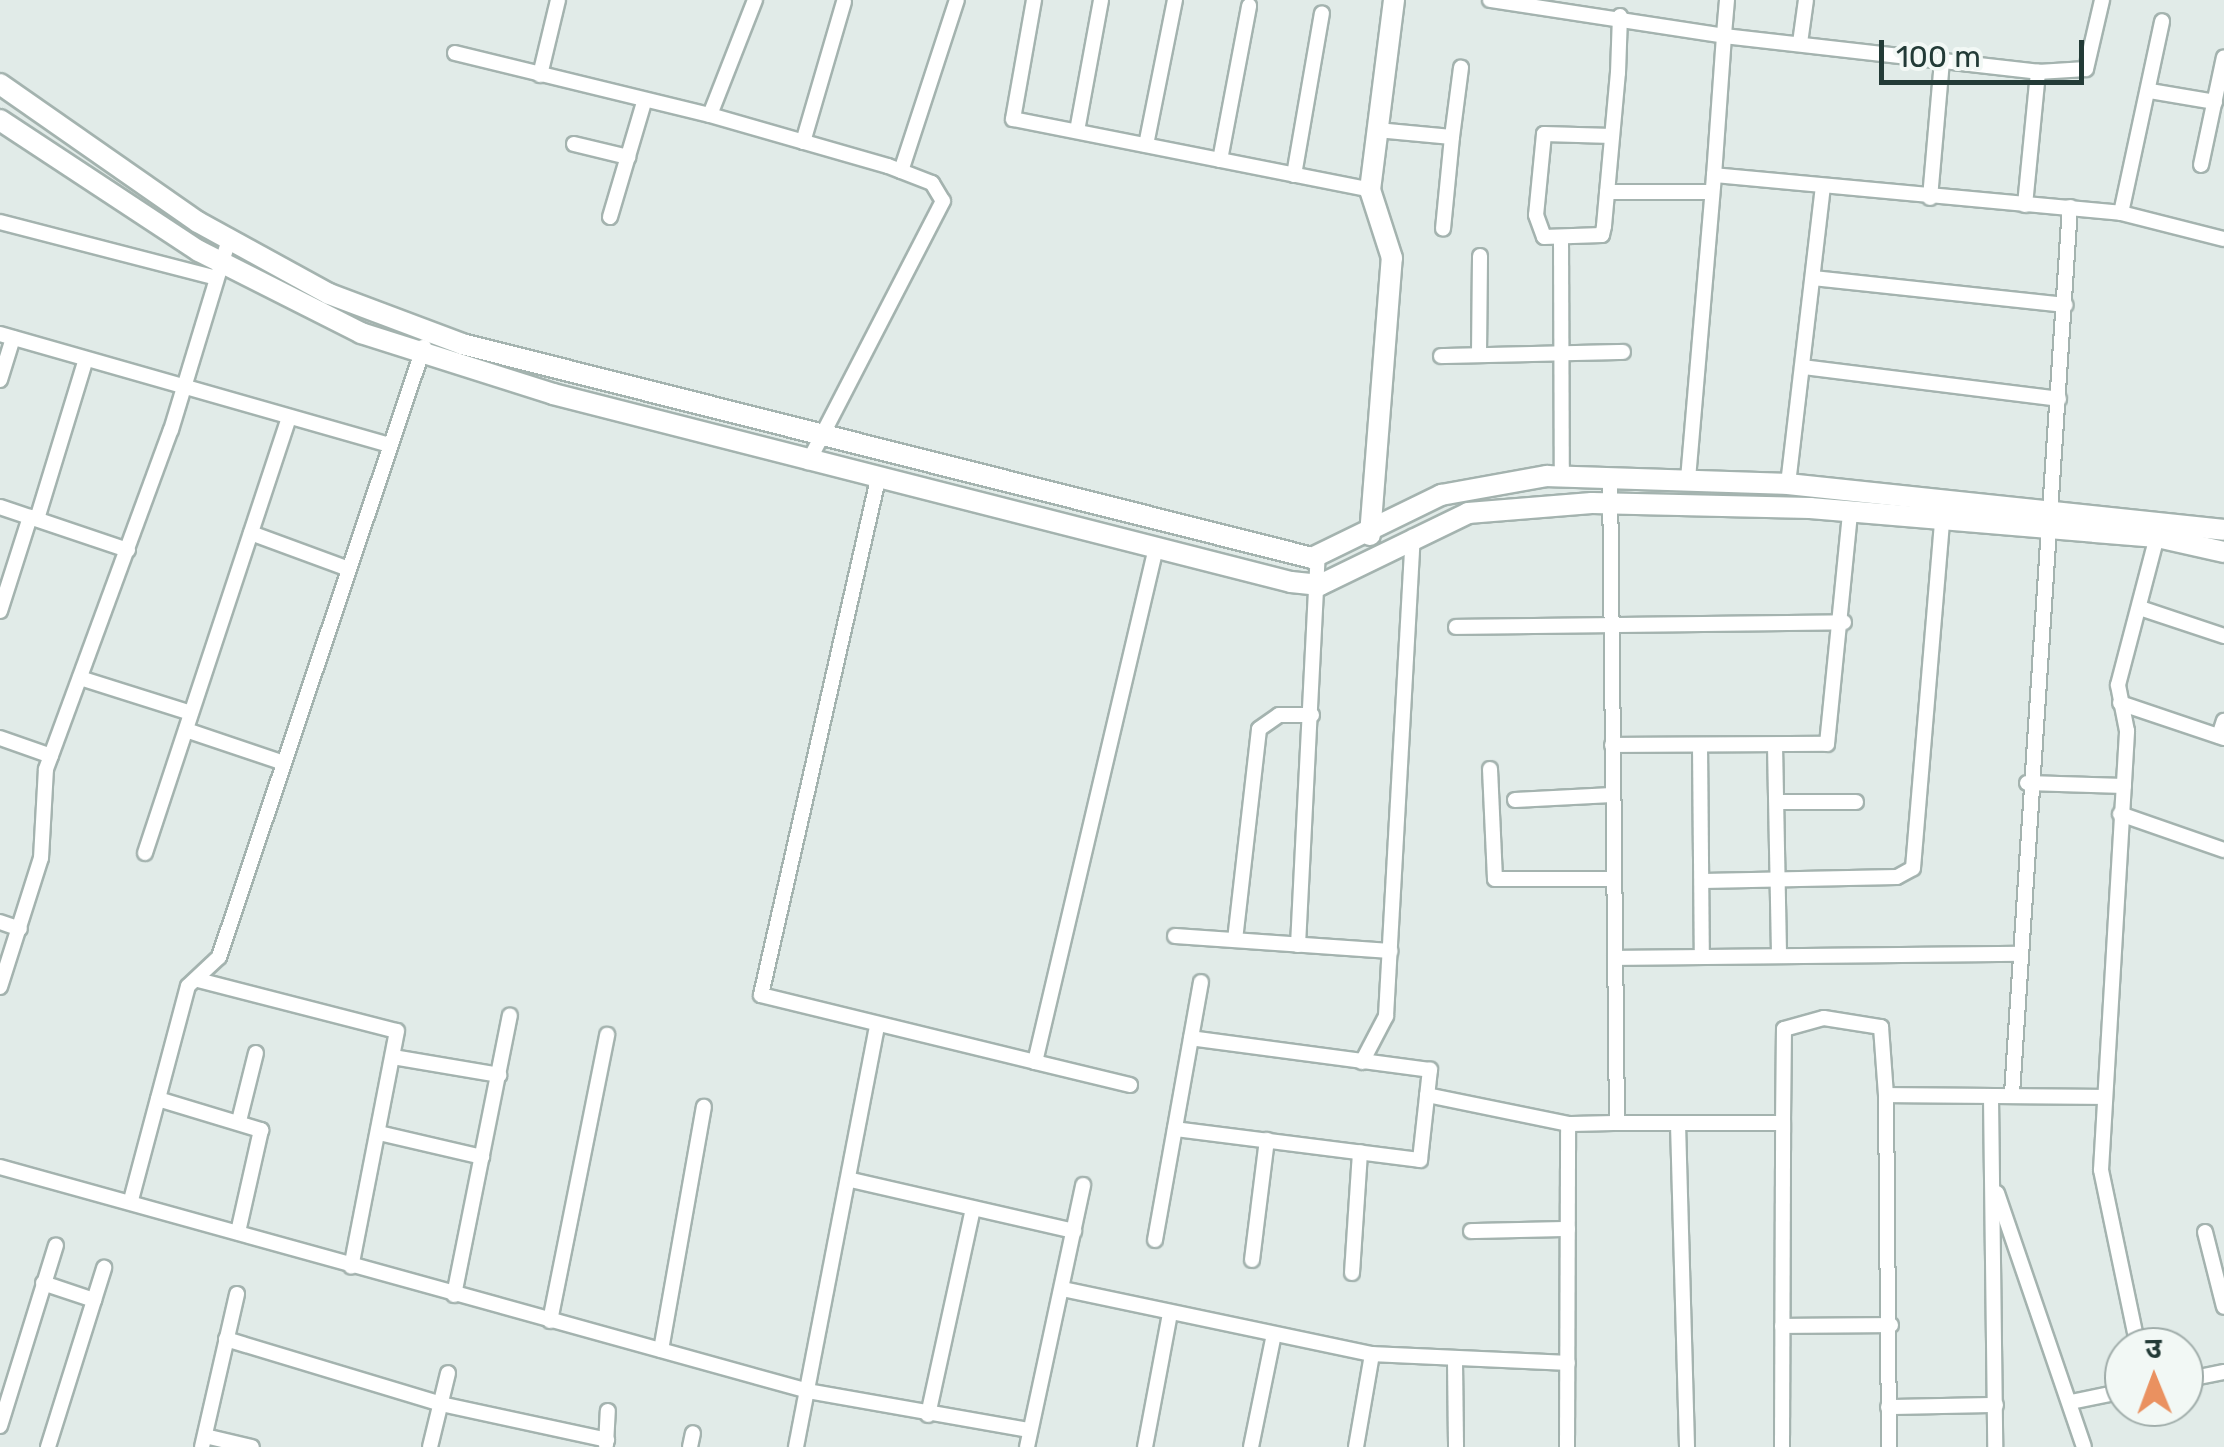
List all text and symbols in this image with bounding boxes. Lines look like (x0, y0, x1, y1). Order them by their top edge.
scale bar (1884, 20, 2089, 82)
text: 100 m (1896, 39, 1981, 75)
north arrow (2104, 1327, 2204, 1427)
text: उ (2145, 1332, 2162, 1365)

